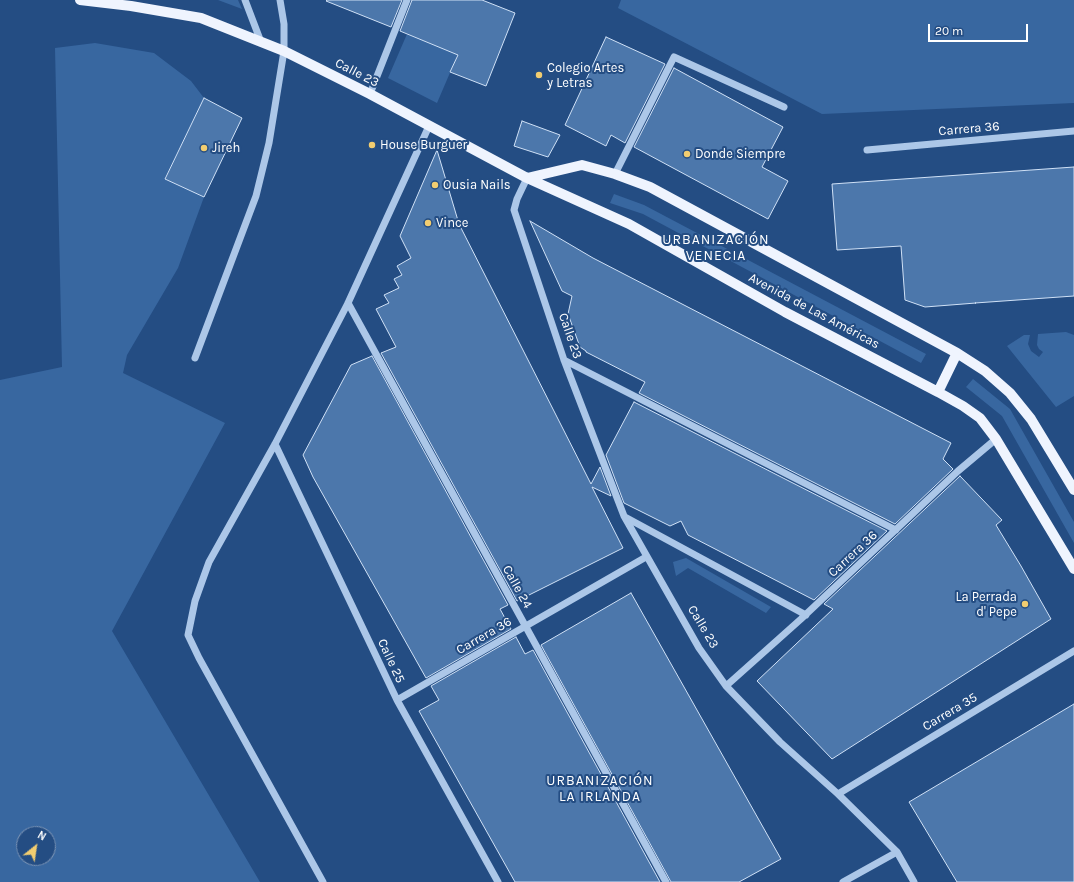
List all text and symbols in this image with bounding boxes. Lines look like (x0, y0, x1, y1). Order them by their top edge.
scale bar (930, 16, 1030, 42)
text: 20 m (935, 24, 963, 38)
street label: Calle 23 (332, 55, 382, 91)
place label: Colegio Artes y Letras (547, 60, 624, 91)
marker: Colegio Artes y Letras (534, 70, 544, 80)
street label: Carrera 36 (938, 119, 1000, 139)
place label: House Burguer (380, 137, 467, 153)
place label: Jireh (212, 140, 240, 156)
marker: House Burguer (367, 140, 377, 150)
marker: Jireh (199, 143, 209, 153)
place label: Donde Siempre (695, 146, 786, 162)
marker: Donde Siempre (682, 149, 692, 159)
place label: Ousia Nails (443, 177, 511, 193)
marker: Ousia Nails (430, 180, 440, 190)
place label: Vince (436, 215, 468, 231)
marker: Vince (423, 218, 433, 228)
district label: URBANIZACIÓN VENECIA (662, 232, 770, 264)
street label: Avenida de Las Américas (746, 270, 882, 352)
street label: Calle 23 (555, 311, 585, 361)
street label: Carrera 36 (825, 527, 881, 581)
street label: Calle 24 (499, 563, 535, 611)
place label: La Perrada d' Pepe (955, 589, 1017, 620)
marker: La Perrada d' Pepe (1020, 599, 1030, 609)
street label: Calle 23 (684, 603, 722, 651)
street label: Carrera 36 (454, 614, 514, 658)
street label: Calle 25 (374, 636, 408, 686)
street label: Carrera 35 (920, 690, 980, 734)
district label: URBANIZACIÓN LA IRLANDA (546, 773, 654, 806)
north arrow (16, 826, 56, 866)
text: N (35, 828, 48, 844)

